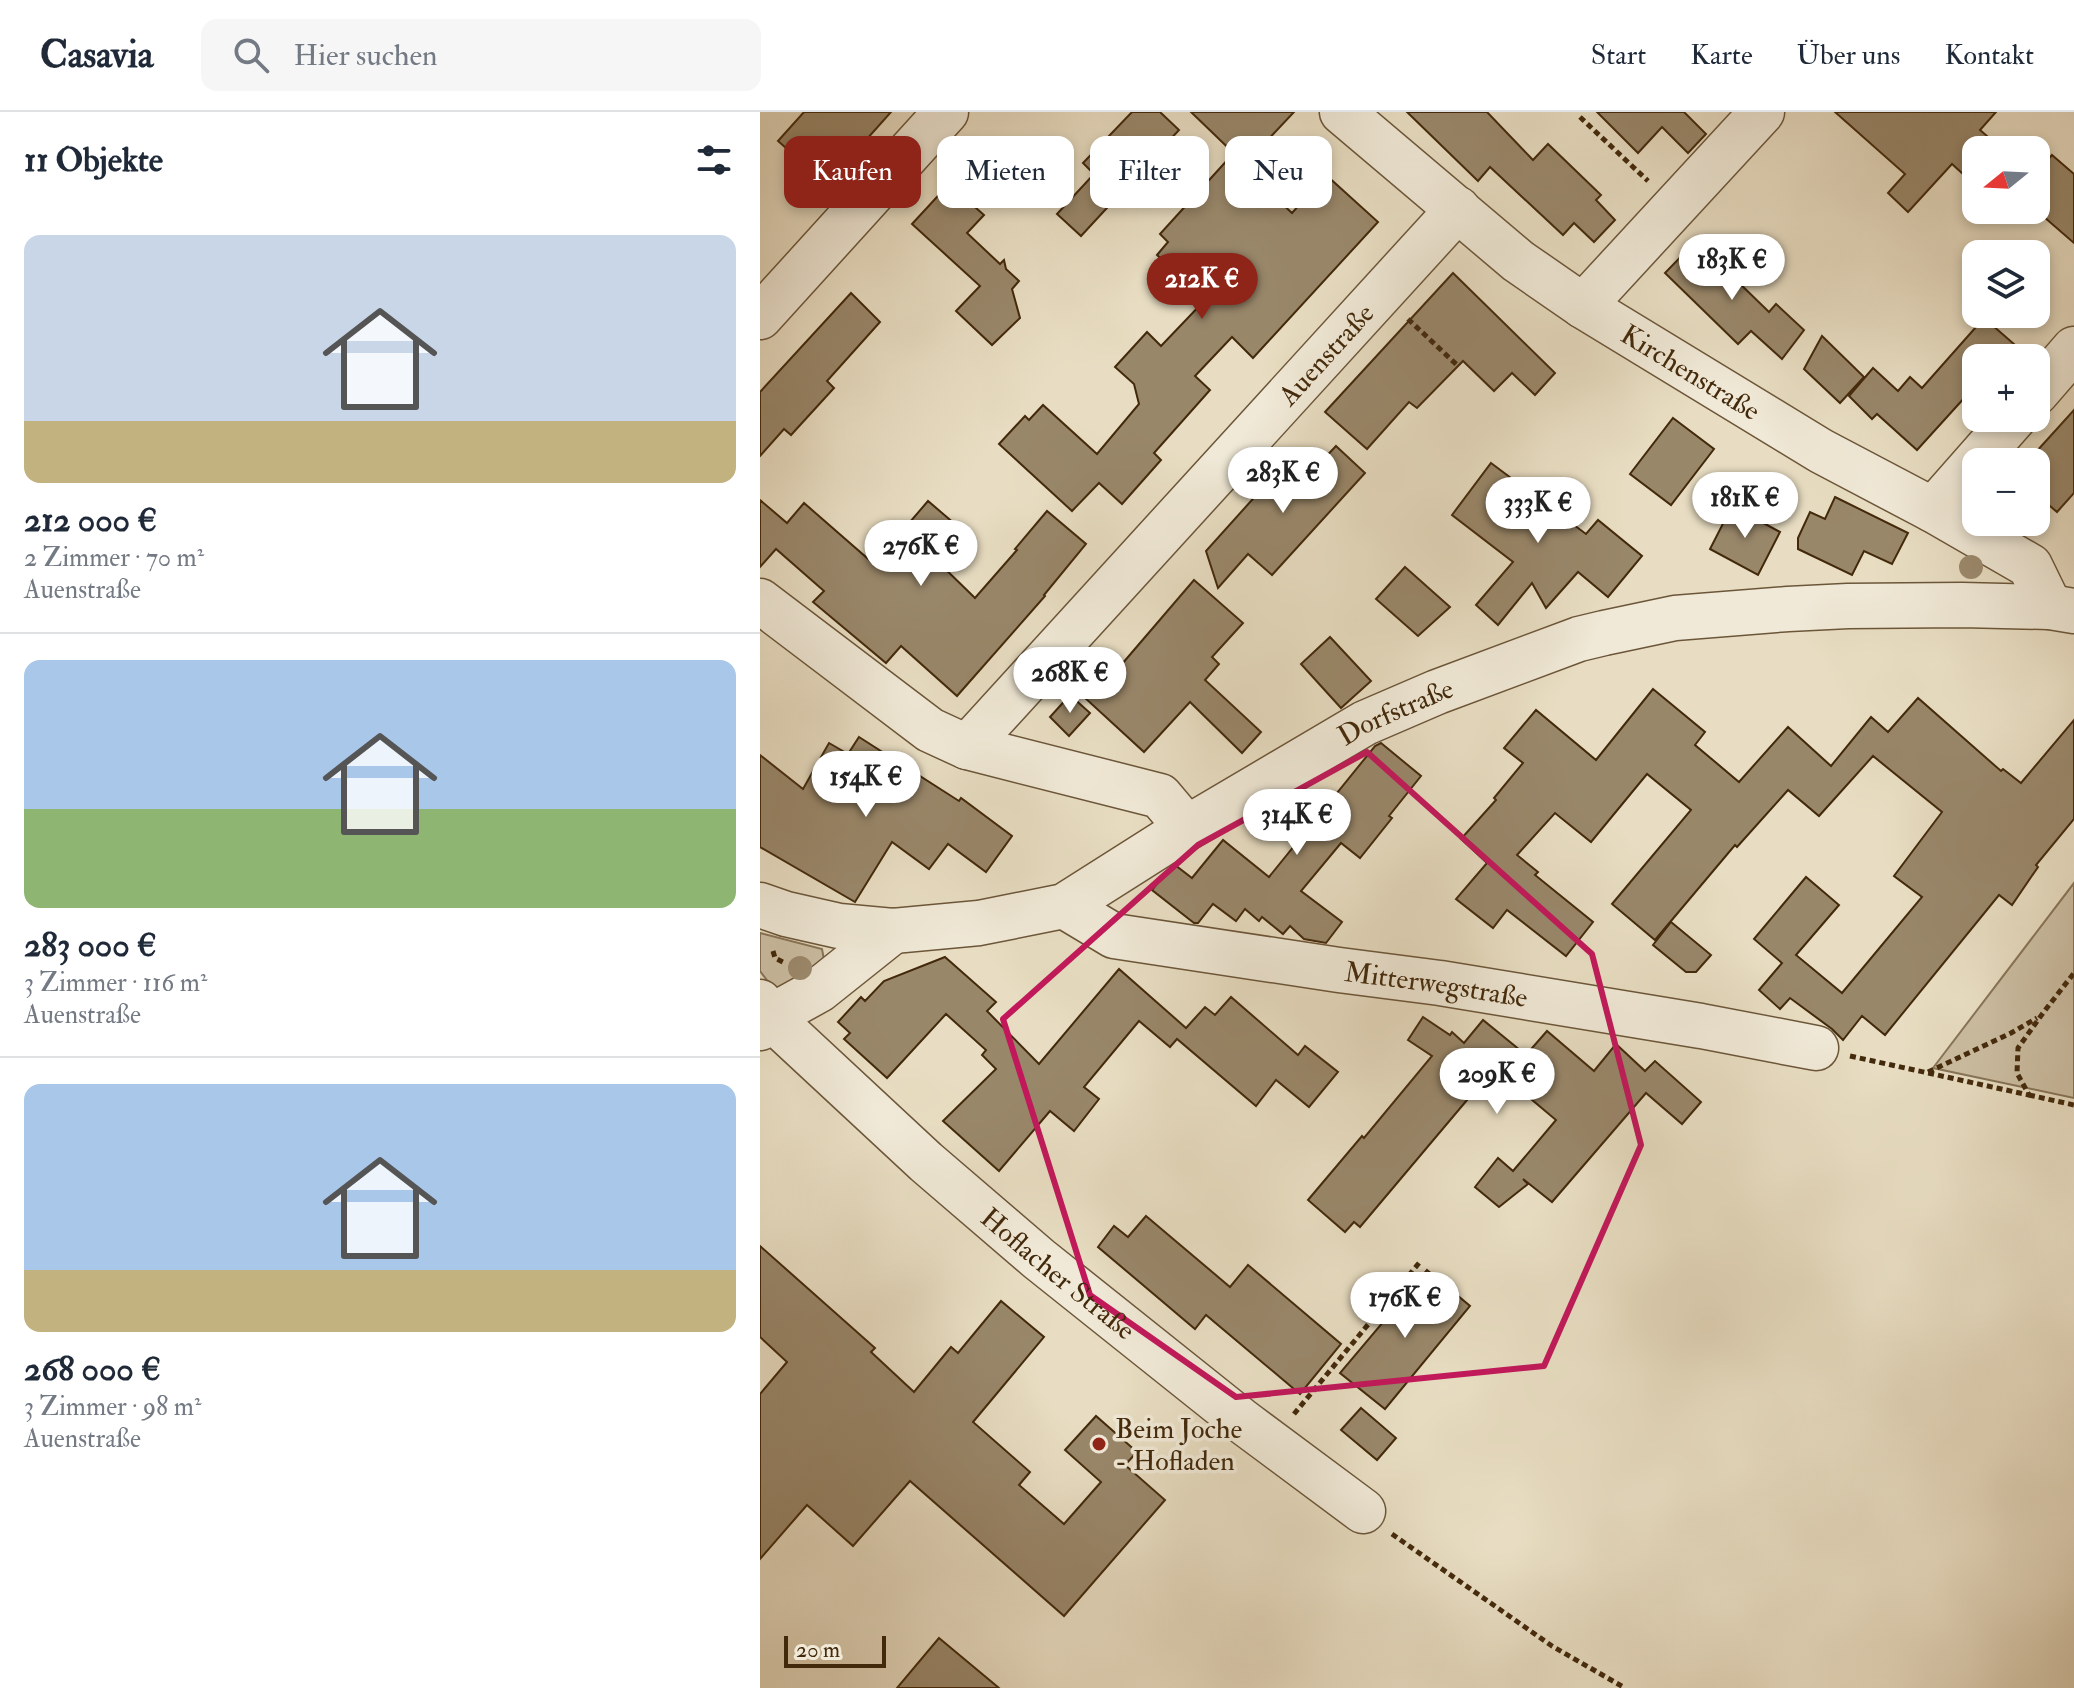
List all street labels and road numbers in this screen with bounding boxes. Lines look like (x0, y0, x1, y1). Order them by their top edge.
street label: Auenstraße (1271, 297, 1382, 414)
street label: Kirchenstraße (1614, 317, 1766, 429)
street label: Dorfstraße (1332, 671, 1459, 754)
street label: Mitterwegstraße (1342, 955, 1530, 1016)
street label: Hoflacher Straße (973, 1201, 1142, 1348)

